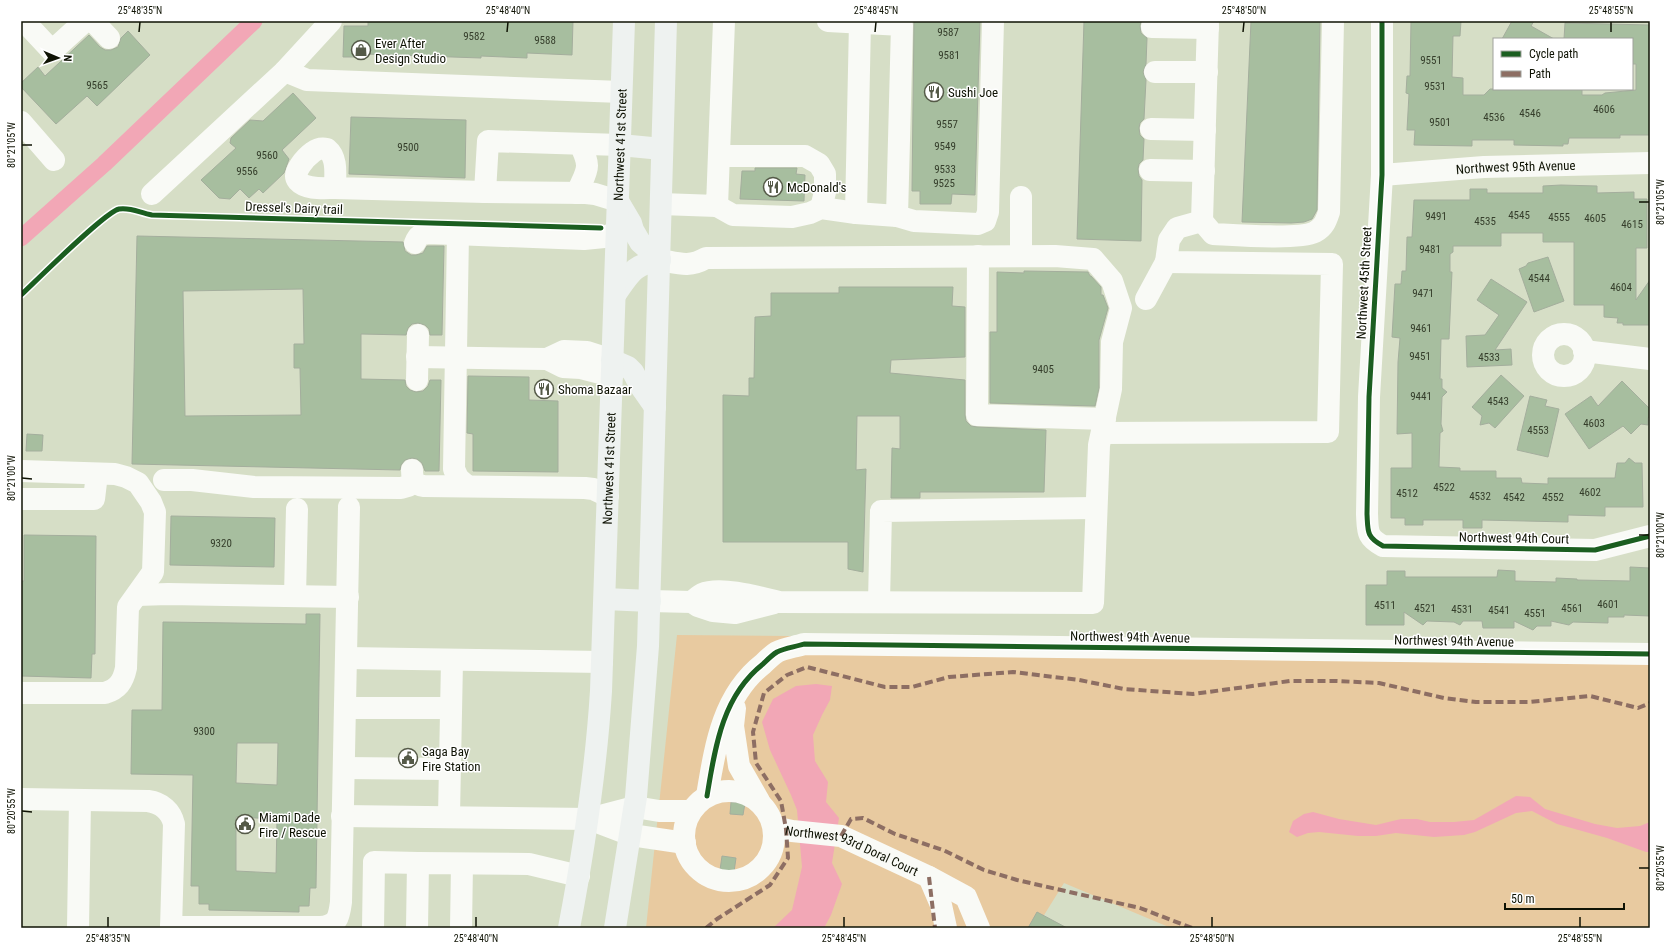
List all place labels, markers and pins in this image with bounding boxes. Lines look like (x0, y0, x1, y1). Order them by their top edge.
place label: Ever After Design Studio (375, 36, 446, 66)
shop icon: Ever After Design Studio (350, 39, 372, 61)
restaurant icon: Sushi Joe (923, 81, 945, 103)
place label: Sushi Joe (948, 85, 998, 100)
restaurant icon: McDonald's (762, 176, 784, 198)
place label: McDonald's (787, 180, 846, 195)
restaurant icon: Shoma Bazaar (533, 378, 555, 400)
place label: Shoma Bazaar (558, 382, 632, 397)
place label: Saga Bay Fire Station (422, 744, 481, 774)
public building icon: Saga Bay Fire Station (397, 747, 419, 769)
place label: Miami Dade Fire / Rescue (259, 810, 326, 840)
public building icon: Miami Dade Fire / Rescue (234, 813, 256, 835)

